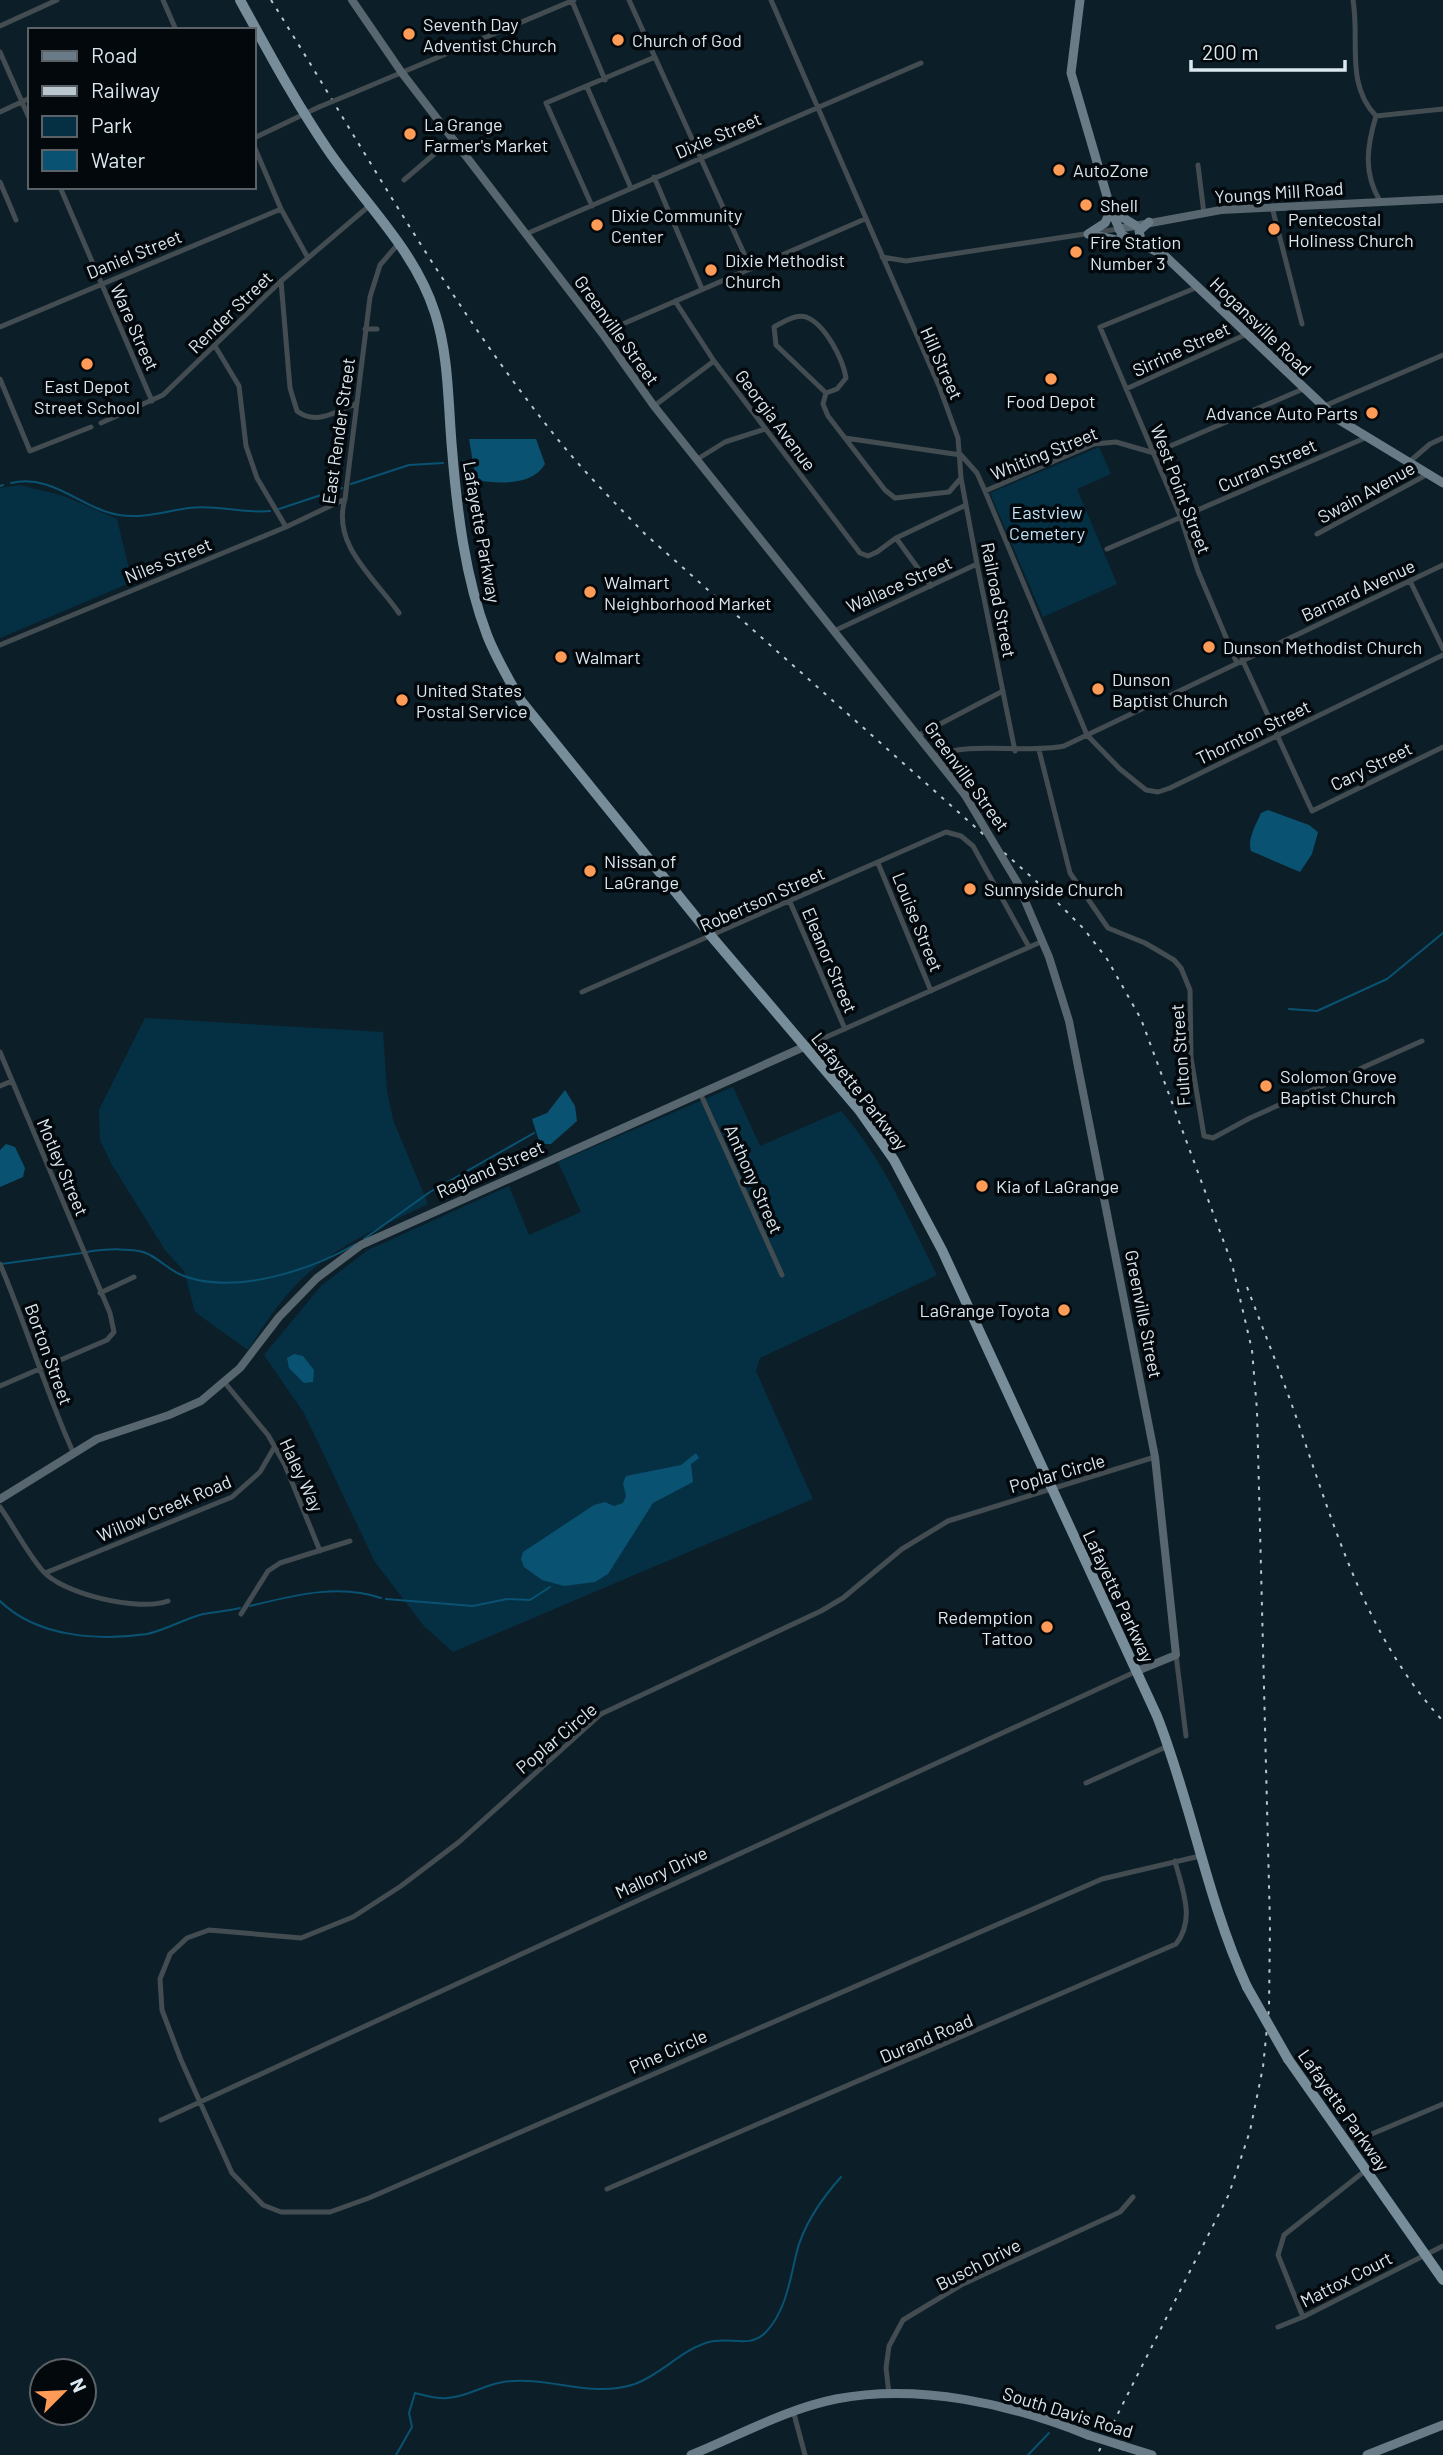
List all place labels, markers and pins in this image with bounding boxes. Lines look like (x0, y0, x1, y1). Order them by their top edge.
place label: Seventh Day Adventist Church (423, 13, 557, 56)
marker: Seventh Day Adventist Church (401, 26, 417, 42)
place label: Church of God (632, 29, 742, 51)
marker: Church of God (610, 32, 626, 48)
place label: La Grange Farmer's Market (424, 113, 548, 156)
marker: La Grange Farmer's Market (402, 126, 418, 142)
place label: AutoZone (1073, 159, 1149, 181)
marker: AutoZone (1051, 162, 1067, 178)
place label: Shell (1100, 194, 1138, 216)
marker: Shell (1078, 197, 1094, 213)
place label: Dixie Community Center (611, 204, 742, 247)
place label: Pentecostal Holiness Church (1288, 208, 1414, 251)
marker: Dixie Community Center (589, 217, 605, 233)
marker: Pentecostal Holiness Church (1266, 221, 1282, 237)
place label: Fire Station Number 3 (1090, 231, 1181, 274)
marker: Fire Station Number 3 (1068, 244, 1084, 260)
place label: Dixie Methodist Church (725, 249, 845, 292)
marker: Dixie Methodist Church (703, 262, 719, 278)
marker: East Depot Street School (79, 356, 95, 372)
marker: Food Depot (1043, 371, 1059, 387)
place label: East Depot Street School (34, 375, 140, 418)
place label: Food Depot (1006, 390, 1096, 412)
place label: Advance Auto Parts (1206, 402, 1358, 424)
marker: Advance Auto Parts (1364, 405, 1380, 421)
place label: Walmart Neighborhood Market (604, 571, 772, 614)
marker: Walmart Neighborhood Market (582, 584, 598, 600)
place label: Dunson Methodist Church (1223, 636, 1422, 658)
marker: Dunson Methodist Church (1201, 639, 1217, 655)
place label: Walmart (575, 646, 641, 668)
marker: Walmart (553, 649, 569, 665)
place label: Dunson Baptist Church (1112, 668, 1228, 711)
place label: United States Postal Service (416, 679, 527, 722)
marker: Dunson Baptist Church (1090, 681, 1106, 697)
marker: United States Postal Service (394, 692, 410, 708)
place label: Nissan of LaGrange (604, 850, 679, 893)
marker: Nissan of LaGrange (582, 863, 598, 879)
place label: Sunnyside Church (984, 878, 1123, 900)
marker: Sunnyside Church (962, 881, 978, 897)
place label: Solomon Grove Baptist Church (1280, 1065, 1397, 1108)
marker: Solomon Grove Baptist Church (1258, 1078, 1274, 1094)
place label: Kia of LaGrange (996, 1175, 1119, 1197)
marker: Kia of LaGrange (974, 1178, 990, 1194)
place label: LaGrange Toyota (919, 1299, 1050, 1321)
marker: LaGrange Toyota (1056, 1302, 1072, 1318)
place label: Redemption Tattoo (938, 1606, 1033, 1649)
marker: Redemption Tattoo (1039, 1619, 1055, 1635)

